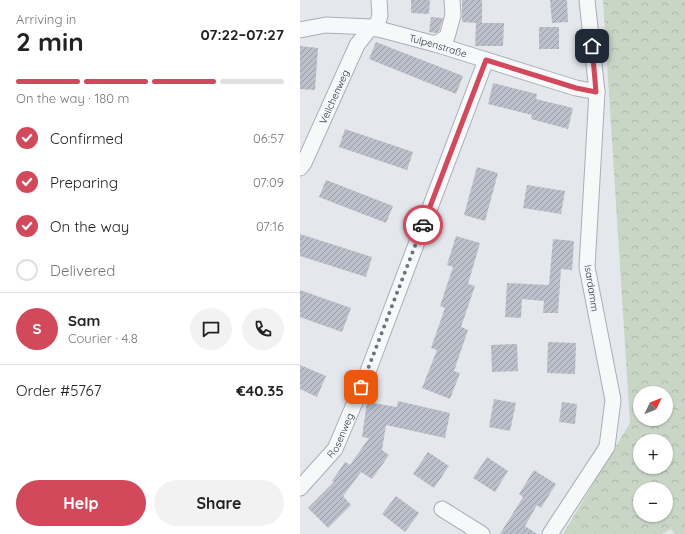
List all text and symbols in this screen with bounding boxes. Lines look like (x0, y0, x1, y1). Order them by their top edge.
text: Arriving in (16, 11, 76, 27)
text: 2 min (16, 25, 84, 58)
text: 07:22–07:27 (201, 25, 284, 44)
pin (575, 29, 609, 63)
street label: Tulpenstraße (407, 31, 469, 61)
icon: home (581, 35, 603, 57)
street label: Veilchenweg (316, 68, 352, 126)
text: On the way · 180 m (16, 90, 129, 106)
icon: check (16, 127, 38, 149)
text: Confirmed (50, 129, 123, 148)
text: 06:57 (253, 130, 284, 146)
icon: check (16, 171, 38, 193)
text: Preparing (50, 173, 118, 192)
text: 07:09 (253, 174, 284, 190)
courier (403, 205, 443, 245)
icon: car (412, 214, 434, 236)
icon: check (16, 215, 38, 237)
text: On the way (50, 217, 129, 236)
text: 07:16 (256, 218, 284, 234)
text: Delivered (50, 261, 115, 280)
street label: Isardamm (581, 264, 602, 312)
button: chat (190, 308, 232, 350)
button: phone (242, 308, 284, 350)
text: Sam (68, 311, 100, 330)
text: S (33, 319, 41, 338)
text: Courier · 4.8 (68, 330, 138, 346)
pin (344, 370, 378, 404)
icon: bag (350, 376, 372, 398)
text: Order #5767 (16, 381, 101, 400)
text: €40.35 (236, 381, 284, 400)
north arrow (633, 386, 673, 426)
map controls (633, 386, 673, 522)
street label: Rosenweg (324, 411, 357, 461)
button: + (633, 434, 673, 474)
button: Help (16, 480, 146, 526)
button: Share (154, 480, 284, 526)
button: − (633, 482, 673, 522)

